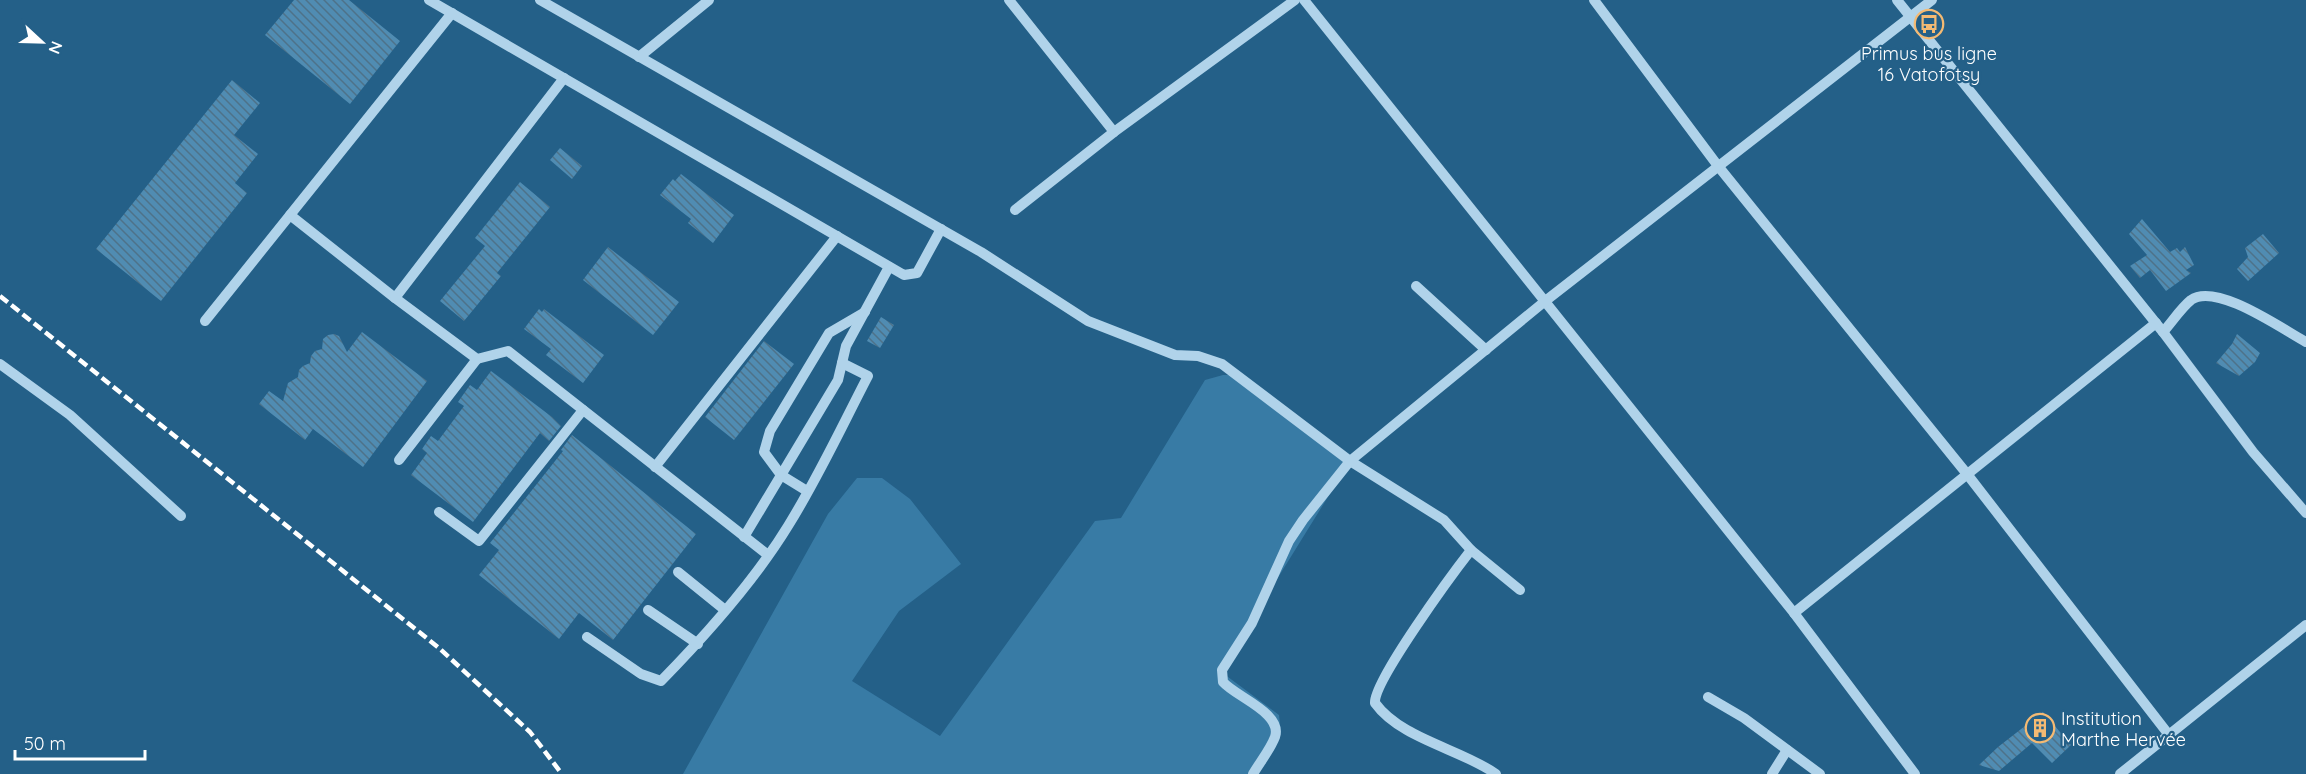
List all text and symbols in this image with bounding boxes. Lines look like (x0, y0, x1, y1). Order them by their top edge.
bus stop icon: Primus bus ligne 16 Vatofotsy (1913, 8, 1945, 40)
north arrow (12, 12, 72, 72)
text: N (44, 38, 67, 57)
place label: Primus bus ligne 16 Vatofotsy (1861, 42, 1997, 86)
place label: Institution Marthe Hervée (2061, 707, 2186, 751)
building icon: Institution Marthe Hervée (2024, 712, 2056, 744)
scale bar (15, 723, 146, 761)
text: 50 m (24, 732, 66, 755)

